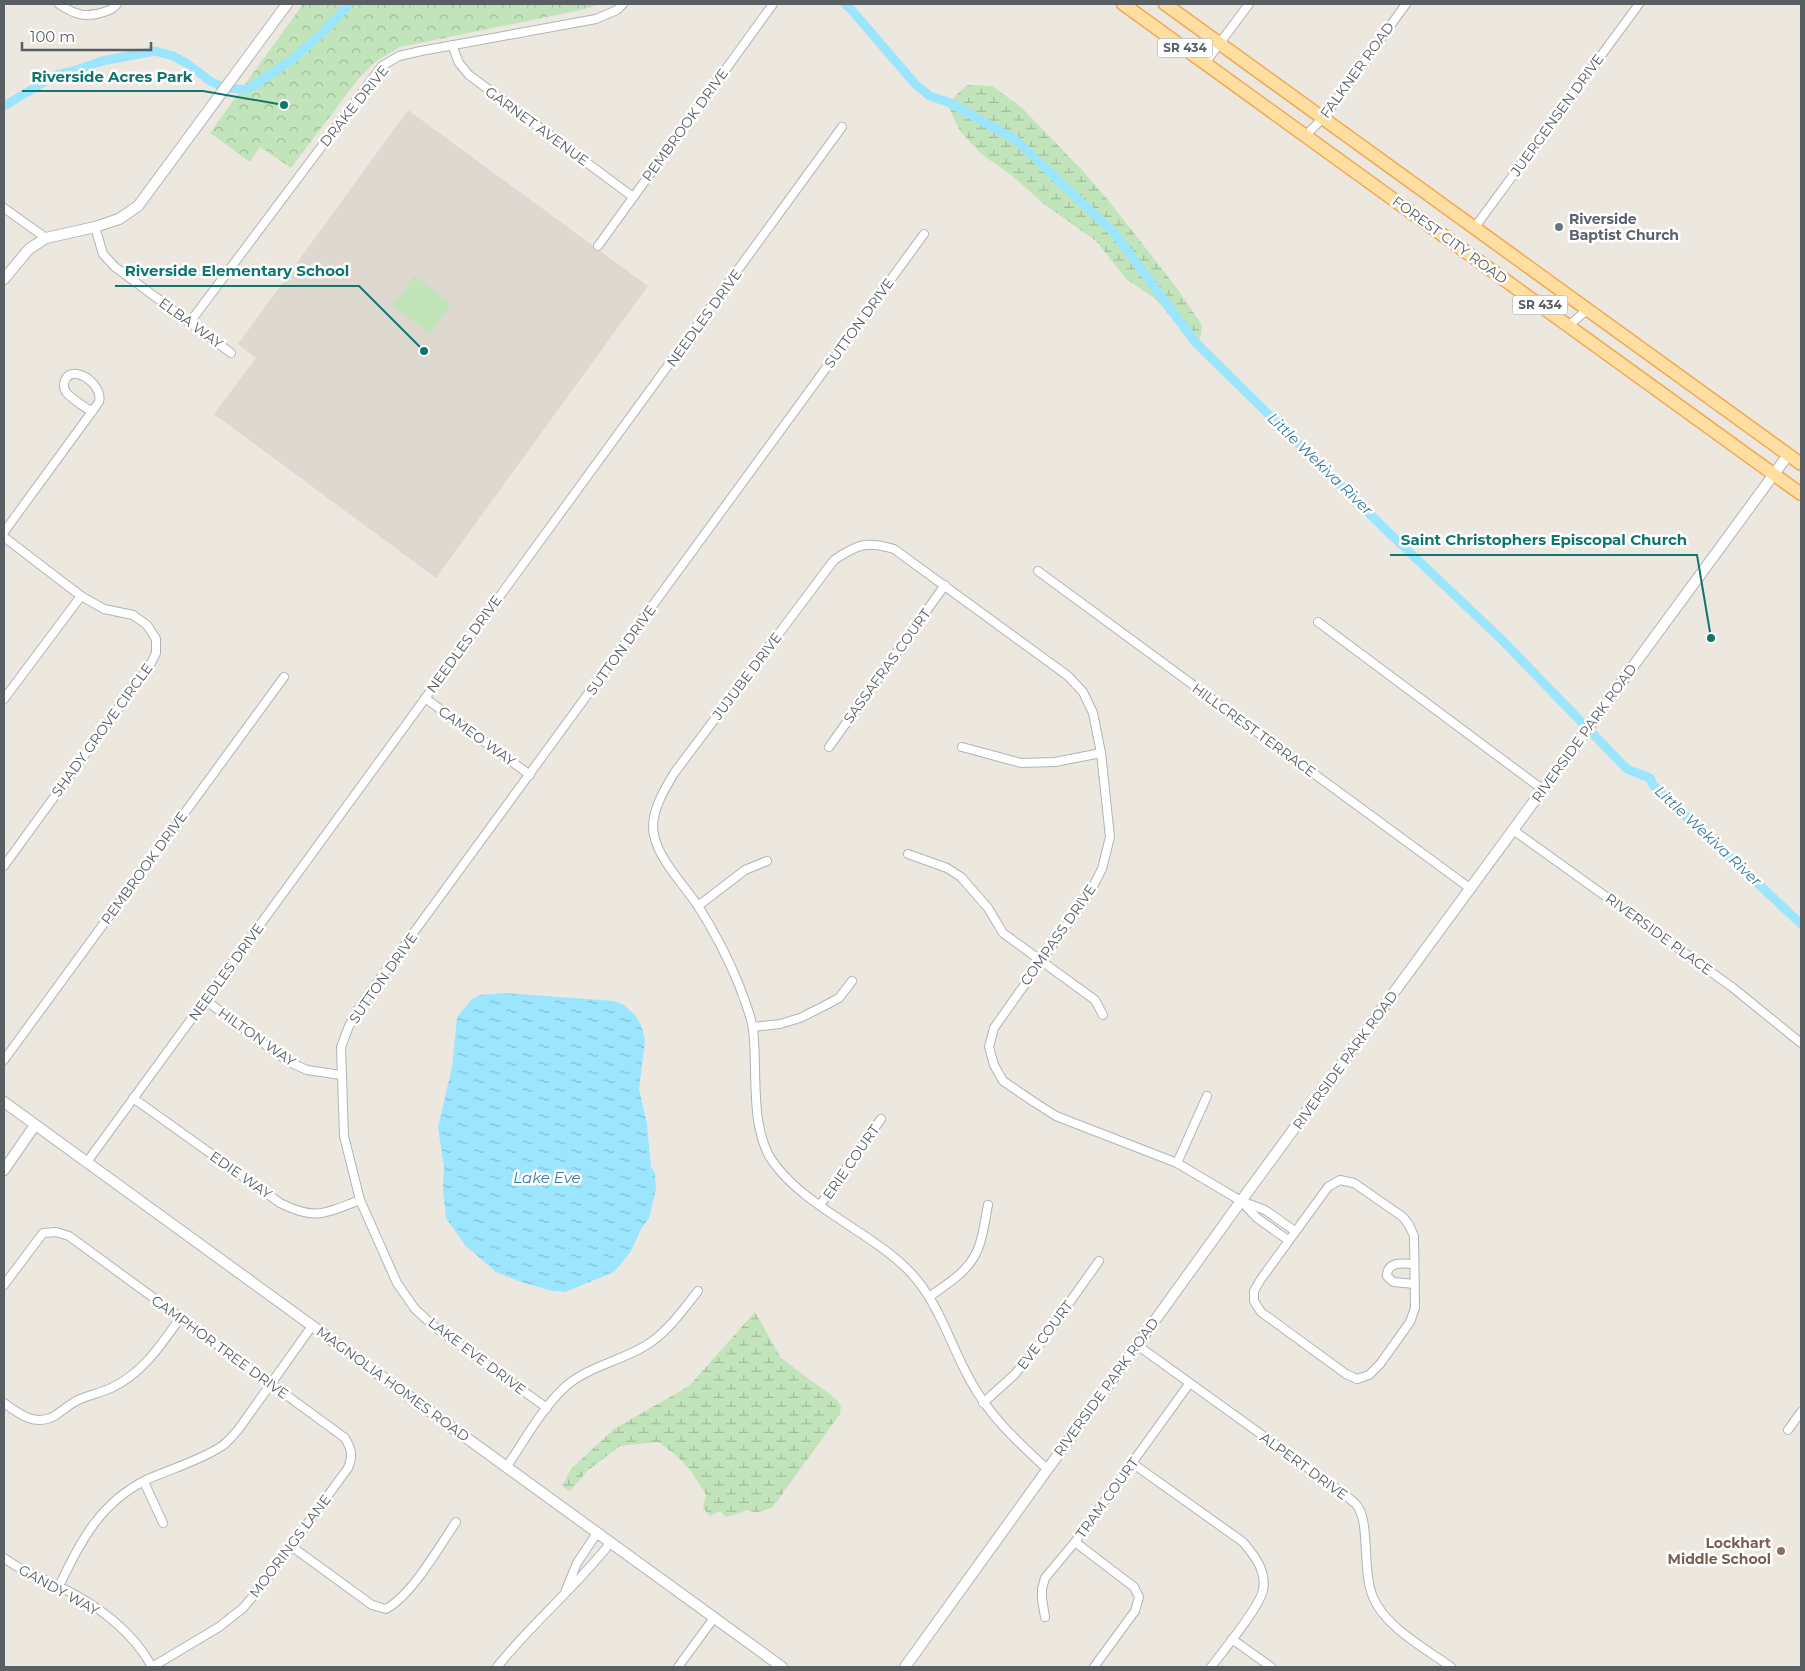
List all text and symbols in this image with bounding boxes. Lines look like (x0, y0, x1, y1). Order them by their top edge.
street label: FALKNER ROAD (1316, 18, 1398, 122)
scale bar (22, 20, 151, 52)
text: 100 m (30, 27, 75, 46)
road number: SR 434 (1158, 38, 1212, 58)
street label: JUERGENSEN DRIVE (1506, 50, 1607, 180)
callout: Riverside Acres Park (22, 61, 203, 91)
street label: DRAKE DRIVE (316, 62, 392, 150)
street label: PEMBROOK DRIVE (638, 65, 732, 185)
text: Riverside Acres Park (31, 67, 193, 86)
street label: GARNET AVENUE (482, 82, 592, 170)
street label: FOREST CITY ROAD (1389, 192, 1511, 288)
place label: Riverside Baptist Church (1569, 210, 1679, 244)
marker: Riverside Baptist Church (1553, 221, 1565, 233)
callout: Riverside Elementary School (115, 256, 359, 286)
text: Riverside Elementary School (125, 261, 349, 280)
street label: NEEDLES DRIVE (663, 266, 745, 370)
street label: SUTTON DRIVE (820, 274, 898, 372)
street label: ELBA WAY (155, 294, 227, 352)
road number: SR 434 (1512, 296, 1568, 314)
water label: Little Wekiva River (1264, 408, 1378, 520)
callout: Saint Christophers Episcopal Church (1390, 525, 1697, 555)
text: Saint Christophers Episcopal Church (1401, 530, 1687, 549)
street label: NEEDLES DRIVE (423, 592, 505, 696)
street label: SUTTON DRIVE (582, 601, 660, 699)
street label: SASSAFRAS COURT (839, 605, 935, 727)
street label: JUJUBE DRIVE (708, 629, 786, 724)
street label: SHADY GROVE CIRCLE (48, 660, 156, 800)
street label: RIVERSIDE PARK ROAD (1528, 660, 1640, 806)
street label: HILLCREST TERRACE (1189, 679, 1319, 781)
street label: CAMEO WAY (435, 702, 519, 770)
water label: Little Wekiva River (1651, 781, 1766, 891)
street label: PEMBROOK DRIVE (97, 808, 191, 928)
street label: COMPASS DRIVE (1016, 881, 1100, 989)
street label: RIVERSIDE PLACE (1602, 889, 1716, 979)
street label: NEEDLES DRIVE (185, 920, 267, 1024)
street label: SUTTON DRIVE (345, 929, 421, 1027)
street label: RIVERSIDE PARK ROAD (1289, 987, 1401, 1133)
street label: HILTON WAY (215, 1004, 299, 1070)
street label: ERIE COURT (819, 1121, 883, 1203)
street label: EDIE WAY (207, 1147, 276, 1203)
water label: Lake Eve (513, 1168, 581, 1187)
street label: CAMPHOR TREE DRIVE (148, 1291, 292, 1403)
street label: EVE COURT (1013, 1297, 1077, 1373)
street label: LAKE EVE DRIVE (425, 1313, 529, 1399)
street label: RIVERSIDE PARK ROAD (1050, 1314, 1162, 1460)
street label: MAGNOLIA HOMES ROAD (313, 1322, 473, 1446)
street label: ALPERT DRIVE (1257, 1428, 1351, 1504)
street label: TRAM COURT (1072, 1454, 1142, 1542)
street label: MOORINGS LANE (245, 1491, 335, 1601)
place label: Lockhart Middle School (1668, 1534, 1771, 1568)
marker: Lockhart Middle School (1775, 1545, 1787, 1557)
street label: GANDY WAY (16, 1560, 102, 1620)

